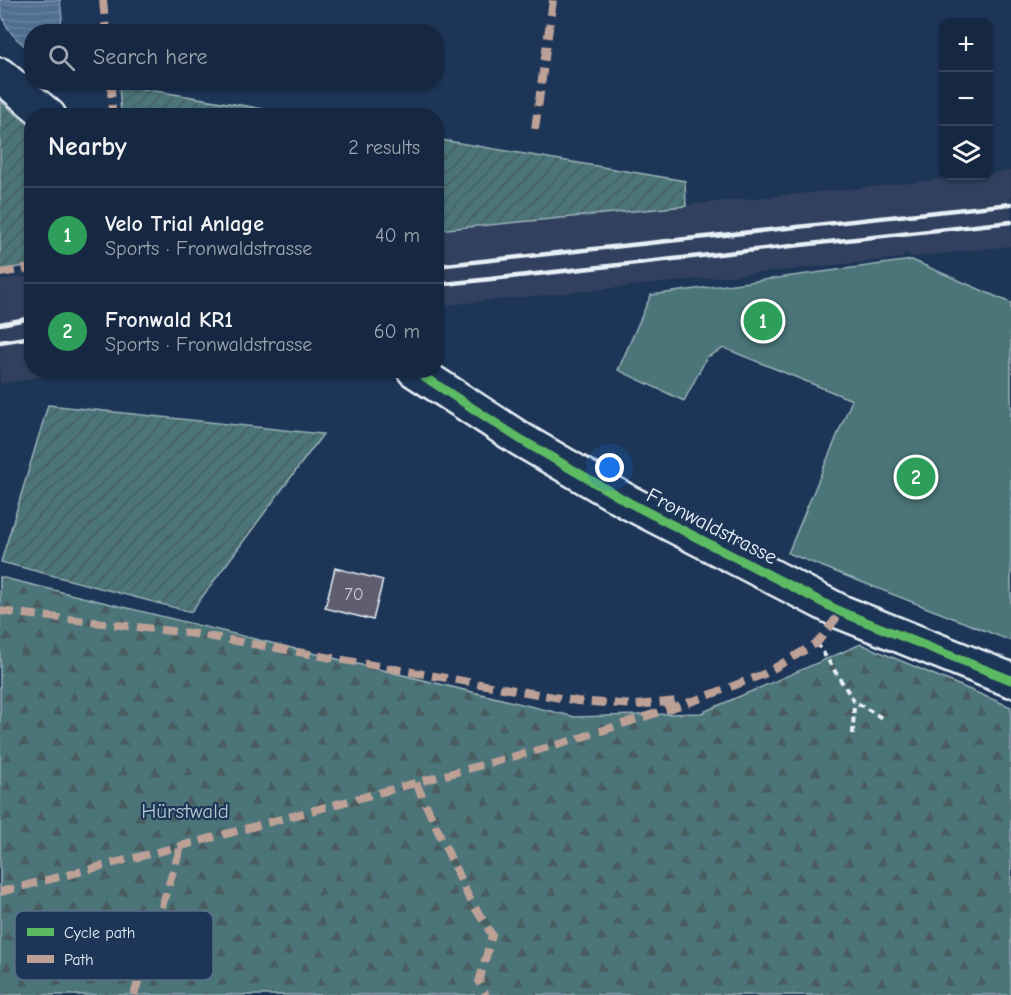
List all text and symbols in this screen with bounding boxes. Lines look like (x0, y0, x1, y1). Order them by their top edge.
map controls (939, 18, 993, 180)
button: + (939, 18, 993, 72)
search box (24, 24, 444, 90)
icon: search (45, 41, 78, 74)
text: Search here (93, 44, 208, 70)
button: − (939, 72, 993, 126)
button: layers (939, 126, 993, 180)
text: Nearby (48, 132, 127, 162)
text: 2 results (348, 136, 420, 159)
text: Velo Trial Anlage (105, 211, 264, 237)
text: 1 (64, 224, 71, 247)
text: 40 m (375, 224, 420, 247)
text: Sports · Fronwaldstrasse (105, 237, 312, 260)
pin: 1 (744, 298, 783, 344)
text: Fronwald KR1 (105, 307, 233, 333)
text: 2 (63, 320, 72, 343)
text: 60 m (374, 320, 420, 343)
text: Sports · Fronwaldstrasse (105, 333, 312, 356)
your location (595, 453, 624, 482)
pin: 2 (896, 454, 936, 500)
street label: Fronwaldstrasse (643, 483, 781, 569)
house number: 70 (344, 584, 364, 605)
park label: Hürstwald (141, 799, 229, 823)
legend (15, 911, 213, 980)
text: Cycle path (64, 924, 135, 942)
text: Path (64, 951, 94, 969)

